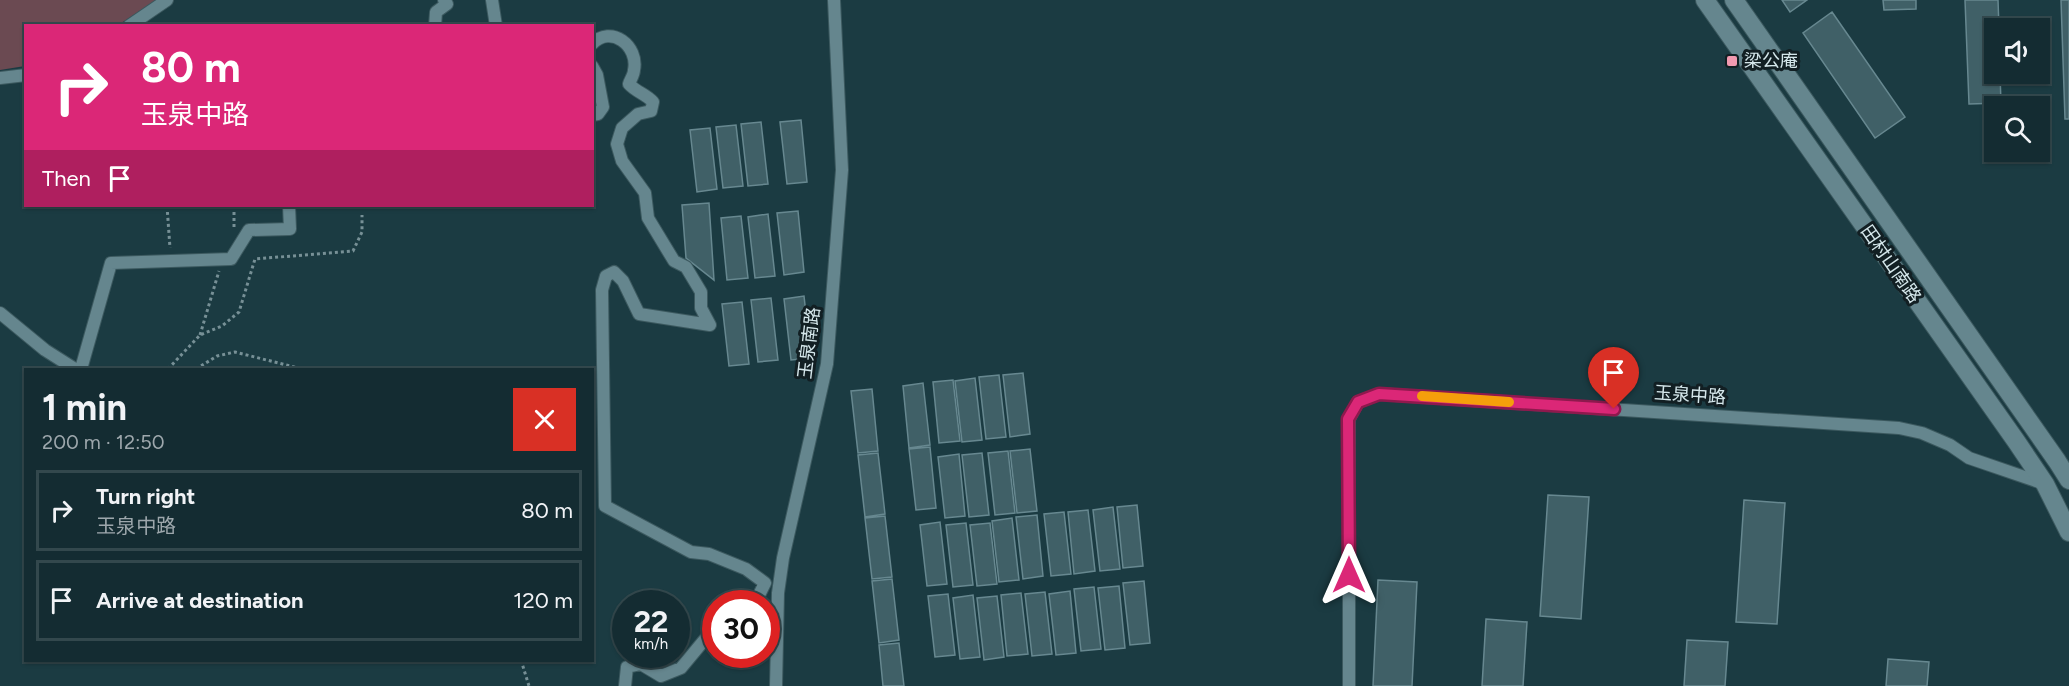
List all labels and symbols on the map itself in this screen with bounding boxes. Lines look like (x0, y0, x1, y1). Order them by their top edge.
place label: 梁公庵 (1744, 50, 1798, 72)
marker: 梁公庵 (1725, 54, 1739, 68)
street label: 田村山南路 (1856, 221, 1926, 307)
street label: 玉泉南路 (794, 306, 824, 380)
pin (1588, 347, 1639, 409)
street label: 玉泉中路 (1653, 382, 1727, 408)
position arrow (1317, 543, 1381, 607)
speed limit sign: 30 (702, 590, 780, 668)

